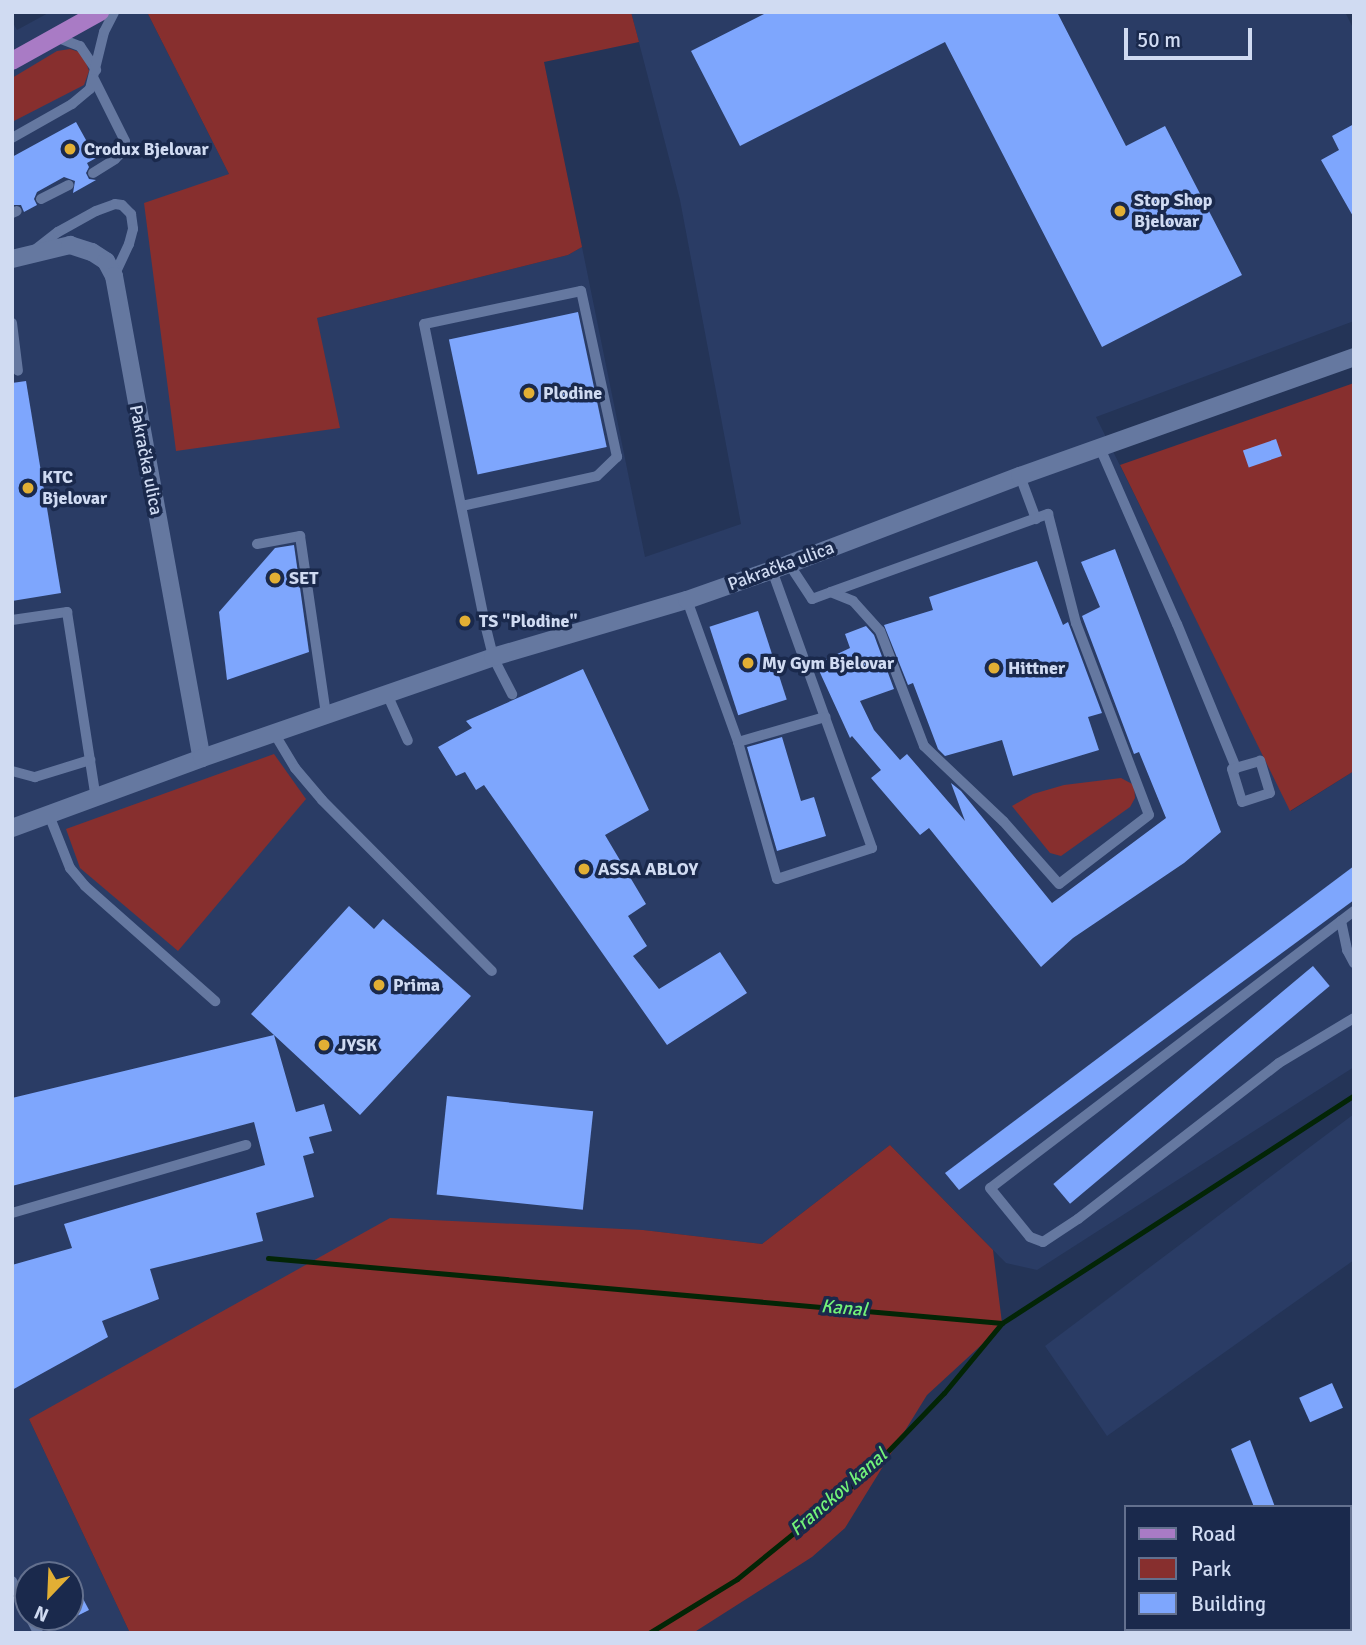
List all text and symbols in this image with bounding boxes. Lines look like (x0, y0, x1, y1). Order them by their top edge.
scale bar (1128, 14, 1256, 58)
text: 50 m (1137, 27, 1181, 53)
place label: Crodux Bjelovar (84, 138, 209, 160)
marker: Crodux Bjelovar (62, 141, 78, 157)
place label: Stop Shop Bjelovar (1134, 190, 1213, 232)
marker: Stop Shop Bjelovar (1112, 203, 1128, 219)
place label: Plodine (543, 382, 602, 404)
marker: Plodine (521, 385, 537, 401)
street label: Pakračka ulica (125, 403, 167, 517)
place label: KTC Bjelovar (42, 467, 107, 510)
marker: KTC Bjelovar (20, 480, 36, 496)
street label: Pakračka ulica (725, 537, 837, 595)
place label: SET (289, 567, 319, 589)
marker: SET (267, 570, 283, 586)
place label: TS "Plodine" (479, 610, 578, 632)
marker: TS "Plodine" (457, 613, 473, 629)
place label: My Gym Bjelovar (762, 652, 894, 674)
marker: My Gym Bjelovar (740, 655, 756, 671)
place label: Hittner (1008, 657, 1065, 679)
marker: Hittner (986, 660, 1002, 676)
place label: ASSA ABLOY (598, 858, 698, 880)
marker: ASSA ABLOY (576, 861, 592, 877)
place label: Prima (393, 974, 440, 996)
marker: Prima (371, 977, 387, 993)
place label: JYSK (338, 1034, 377, 1056)
marker: JYSK (316, 1037, 332, 1053)
water label: Kanal (820, 1296, 868, 1322)
water label: Franckov kanal (786, 1444, 892, 1542)
legend (1124, 1505, 1352, 1631)
text: Road (1191, 1521, 1236, 1547)
text: Park (1191, 1556, 1231, 1582)
north arrow (14, 1561, 84, 1631)
text: Building (1191, 1591, 1266, 1617)
text: N (31, 1600, 52, 1627)

